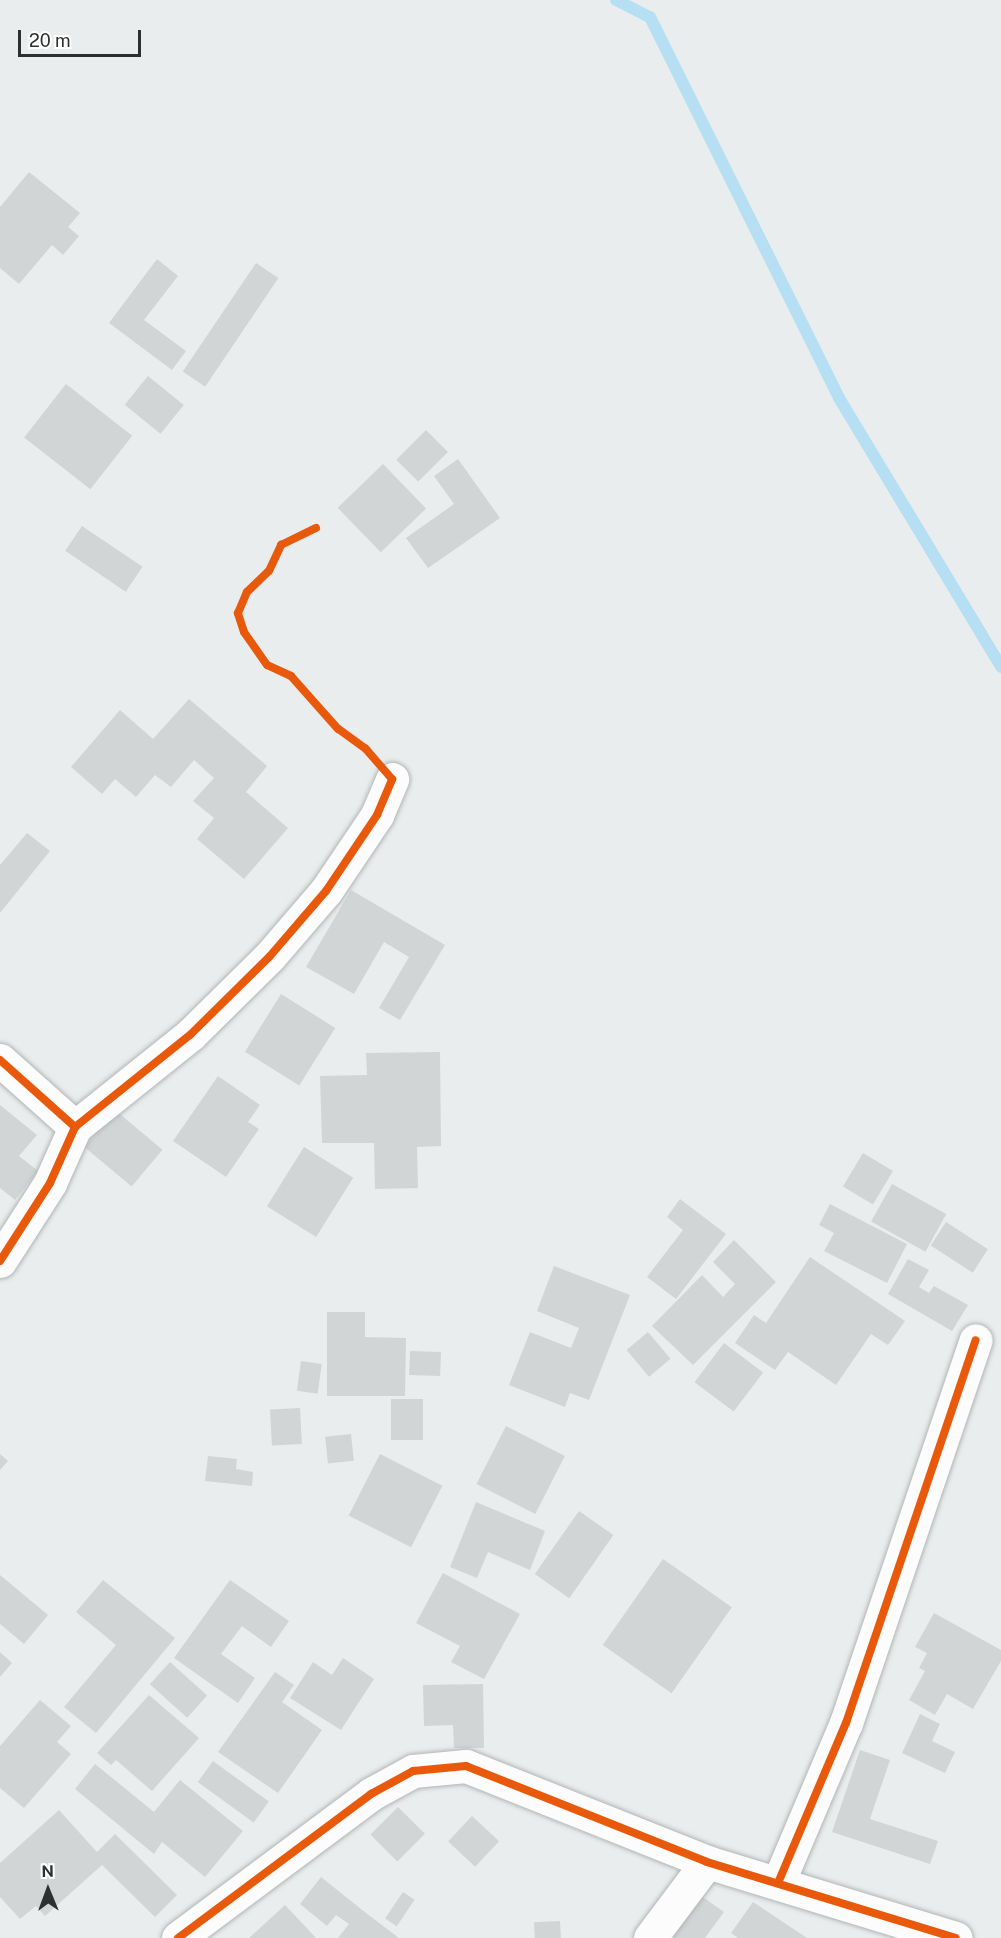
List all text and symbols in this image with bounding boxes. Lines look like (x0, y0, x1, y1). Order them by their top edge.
scale bar (21, 18, 144, 56)
text: 20 m (29, 30, 71, 51)
north arrow (18, 1860, 78, 1920)
text: N (41, 1862, 54, 1881)

